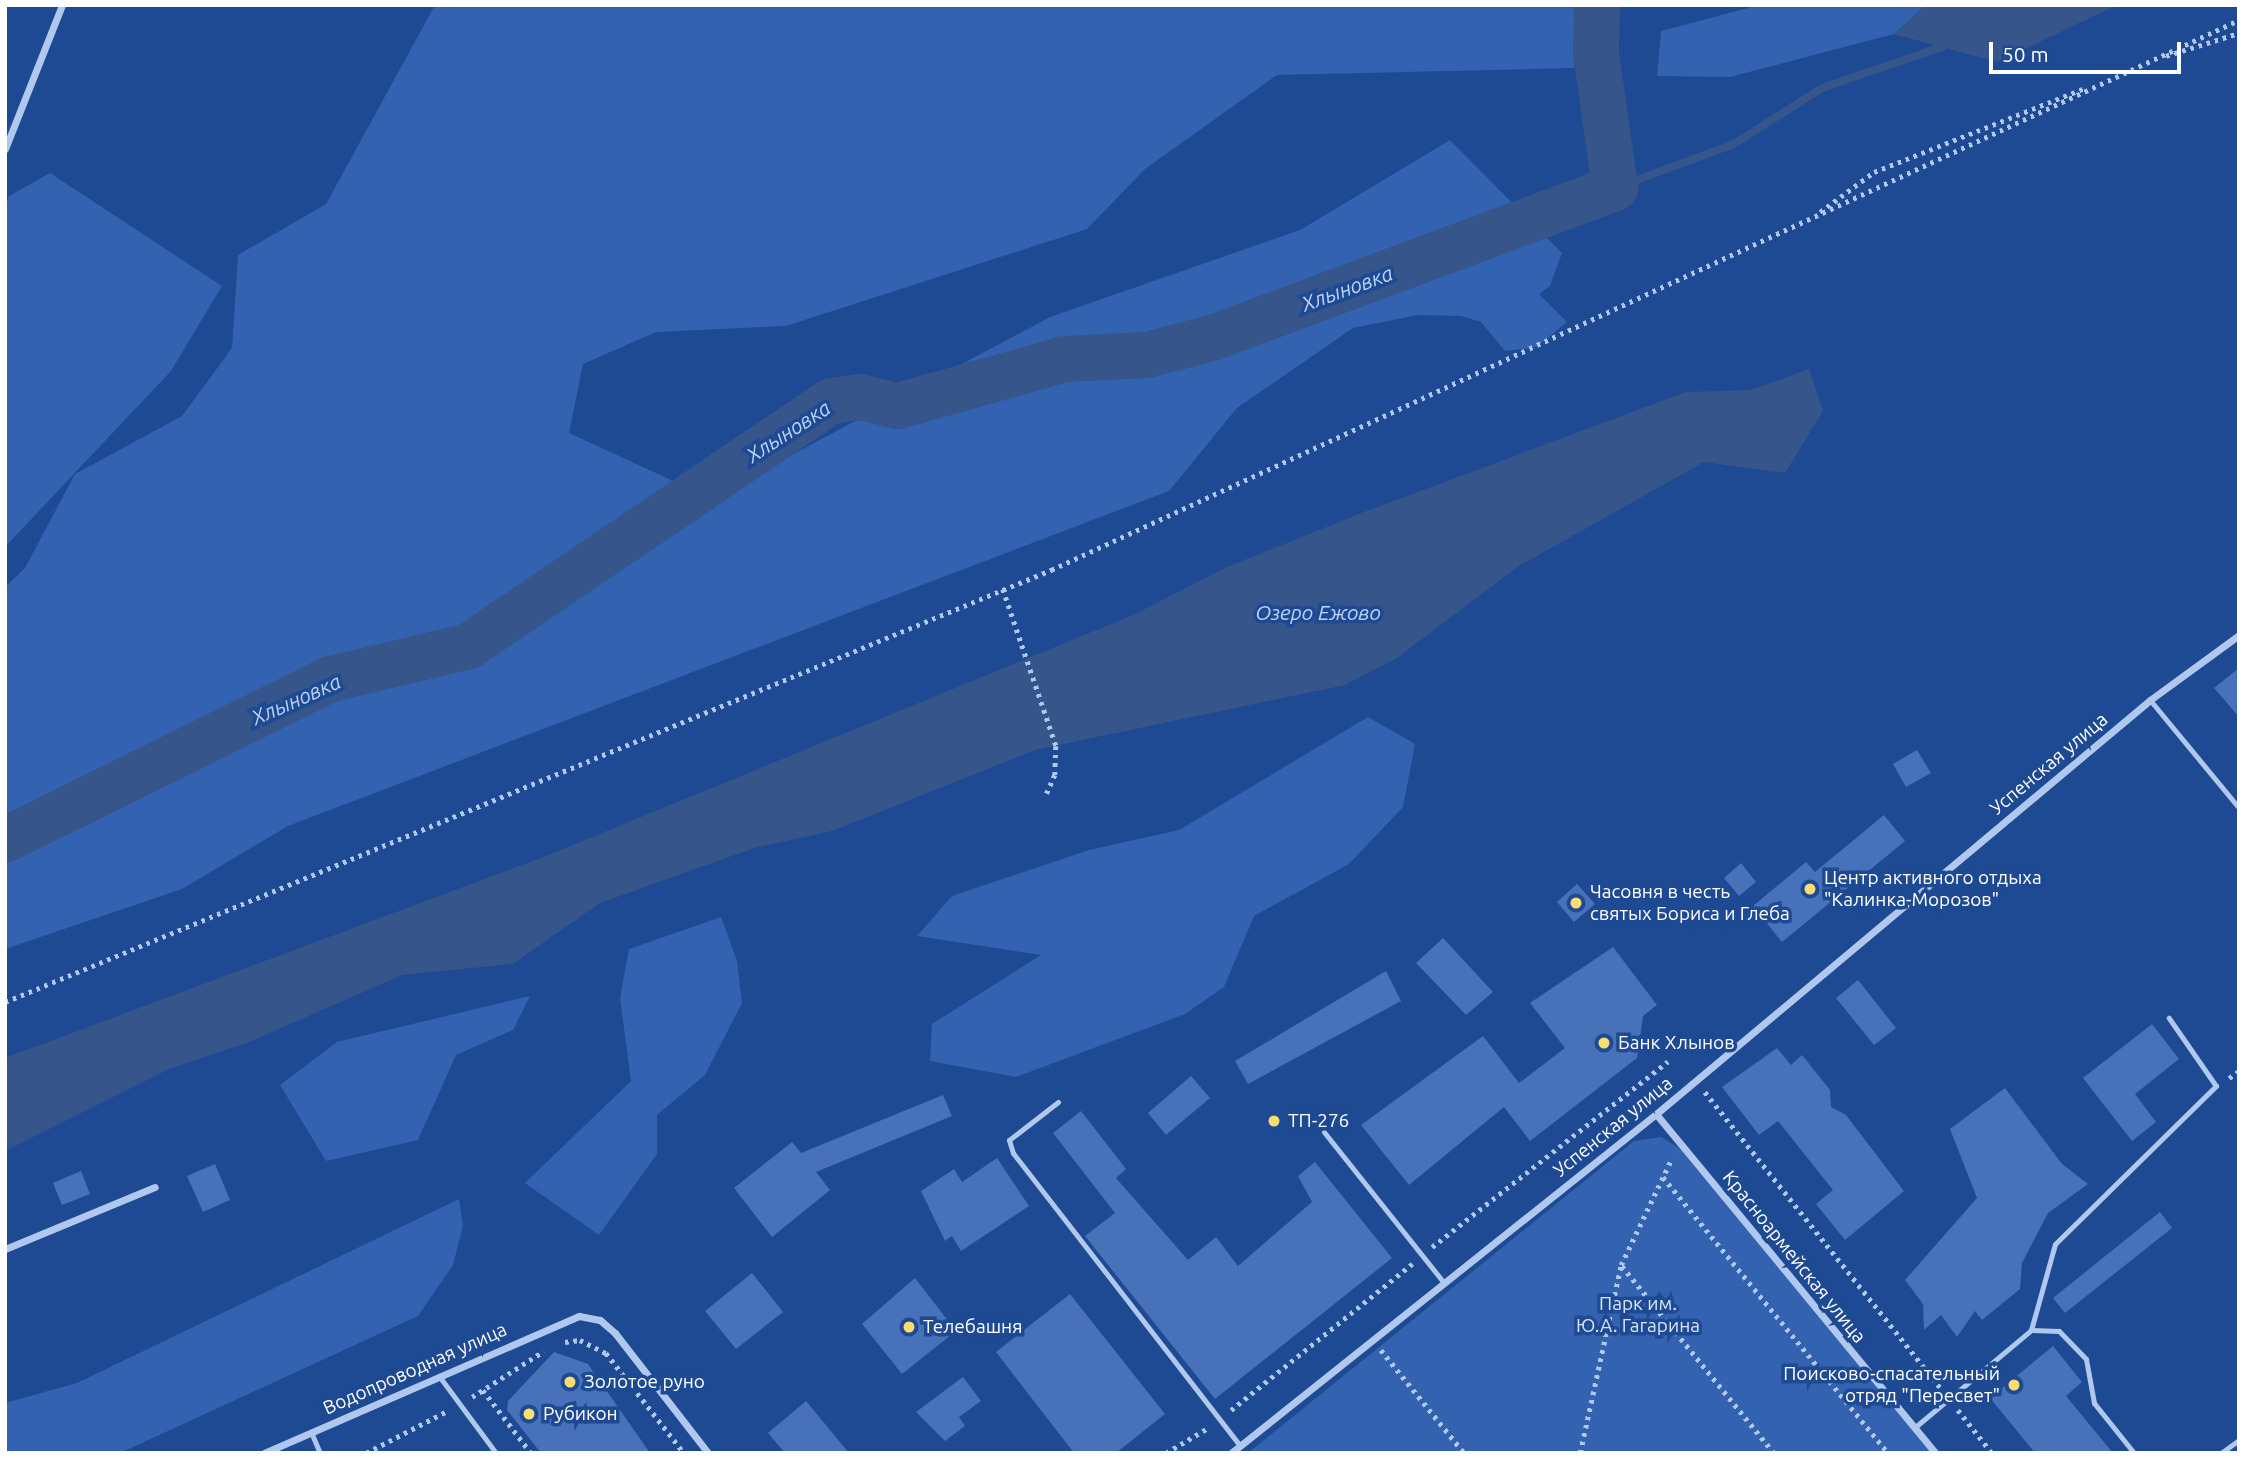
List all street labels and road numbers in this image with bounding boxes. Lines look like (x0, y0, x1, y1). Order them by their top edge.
street label: Успенская улица (1986, 708, 2112, 820)
street label: Успенская улица (1549, 1072, 1677, 1182)
street label: Красноармейская улица (1718, 1166, 1870, 1348)
street label: Водопроводная улица (320, 1318, 510, 1420)

